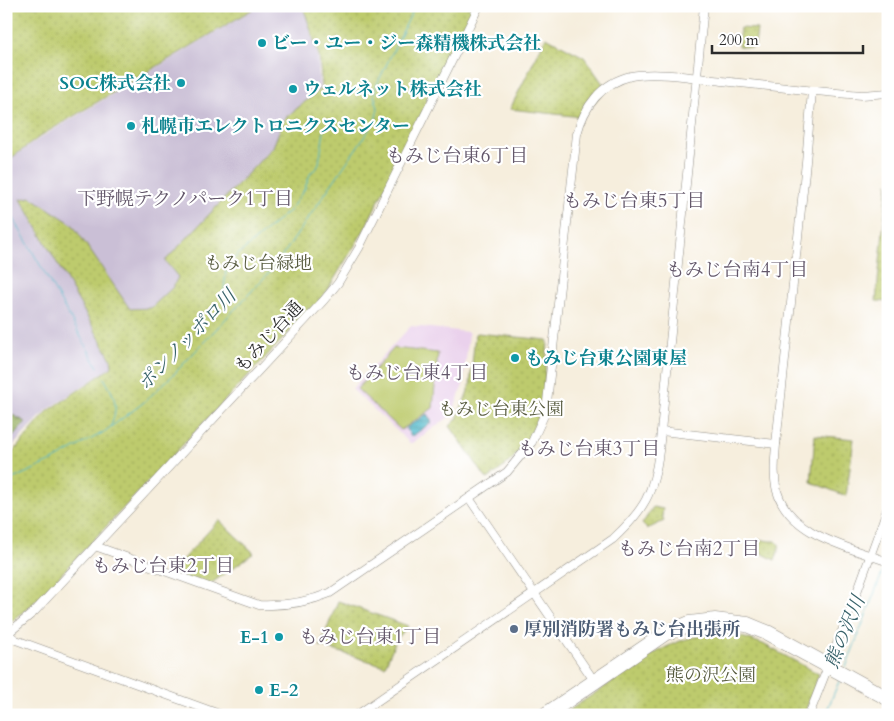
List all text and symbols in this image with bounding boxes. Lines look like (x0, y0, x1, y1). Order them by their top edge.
scale bar (712, 22, 863, 54)
text: 200 m (719, 30, 759, 50)
place label: ビー・ユー・ジー森精機株式会社 (272, 31, 541, 56)
marker: ビー・ユー・ジー森精機株式会社 (256, 37, 268, 49)
place label: SOC株式会社 (59, 71, 171, 96)
marker: SOC株式会社 (175, 77, 187, 89)
place label: ウェルネット株式会社 (303, 77, 482, 102)
marker: ウェルネット株式会社 (287, 83, 299, 95)
place label: 札幌市エレクトロニクスセンター (141, 114, 410, 139)
marker: 札幌市エレクトロニクスセンター (125, 120, 137, 132)
district label: もみじ台東6丁目 (386, 143, 528, 169)
district label: 下野幌テクノパーク1丁目 (77, 186, 293, 212)
district label: もみじ台東5丁目 (563, 188, 705, 214)
park label: もみじ台緑地 (204, 251, 312, 276)
district label: もみじ台南4丁目 (666, 257, 808, 283)
water label: ポンノッポロ川 (132, 282, 243, 396)
street label: もみじ台通 (229, 296, 309, 378)
place label: もみじ台東公園東屋 (525, 346, 687, 371)
marker: もみじ台東公園東屋 (509, 352, 521, 364)
district label: もみじ台東4丁目 (346, 360, 488, 386)
park label: もみじ台東公園 (438, 397, 564, 422)
district label: もみじ台東3丁目 (518, 436, 660, 462)
district label: もみじ台南2丁目 (618, 536, 760, 562)
district label: もみじ台東2丁目 (92, 553, 234, 579)
water label: 熊の沢川 (819, 590, 872, 672)
place label: 厚別消防署もみじ台出張所 (524, 617, 740, 642)
marker: 厚別消防署もみじ台出張所 (508, 623, 520, 635)
district label: もみじ台東1丁目 (299, 624, 441, 650)
place label: E-1 (240, 625, 269, 650)
marker: E-1 (273, 631, 285, 643)
park label: 熊の沢公園 (666, 663, 756, 688)
place label: E-2 (269, 678, 298, 703)
marker: E-2 (253, 684, 265, 696)

